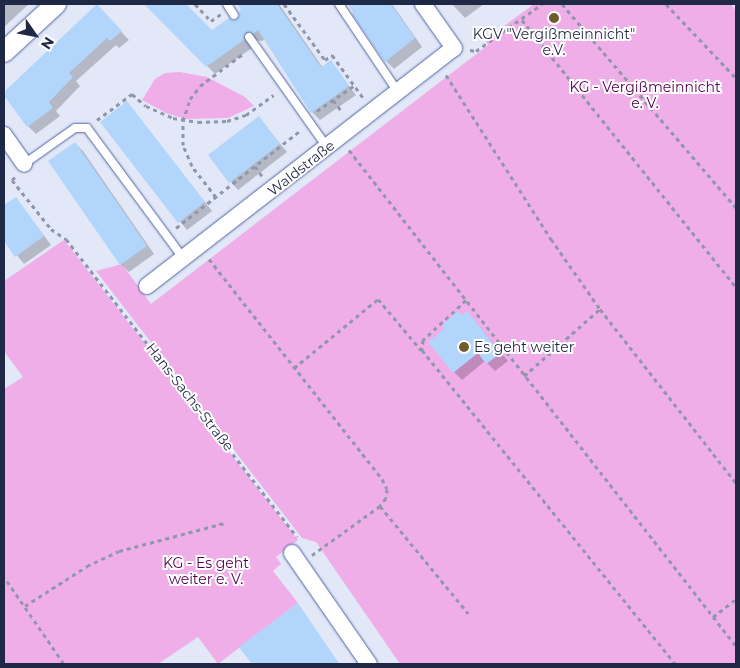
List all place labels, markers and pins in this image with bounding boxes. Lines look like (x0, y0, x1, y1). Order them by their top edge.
marker: KGV "Vergißmeinnicht" e.V. (548, 12, 560, 24)
place label: KGV "Vergißmeinnicht" e.V. (473, 26, 635, 58)
place label: Es geht weiter (474, 339, 574, 355)
marker: Es geht weiter (458, 341, 470, 353)

